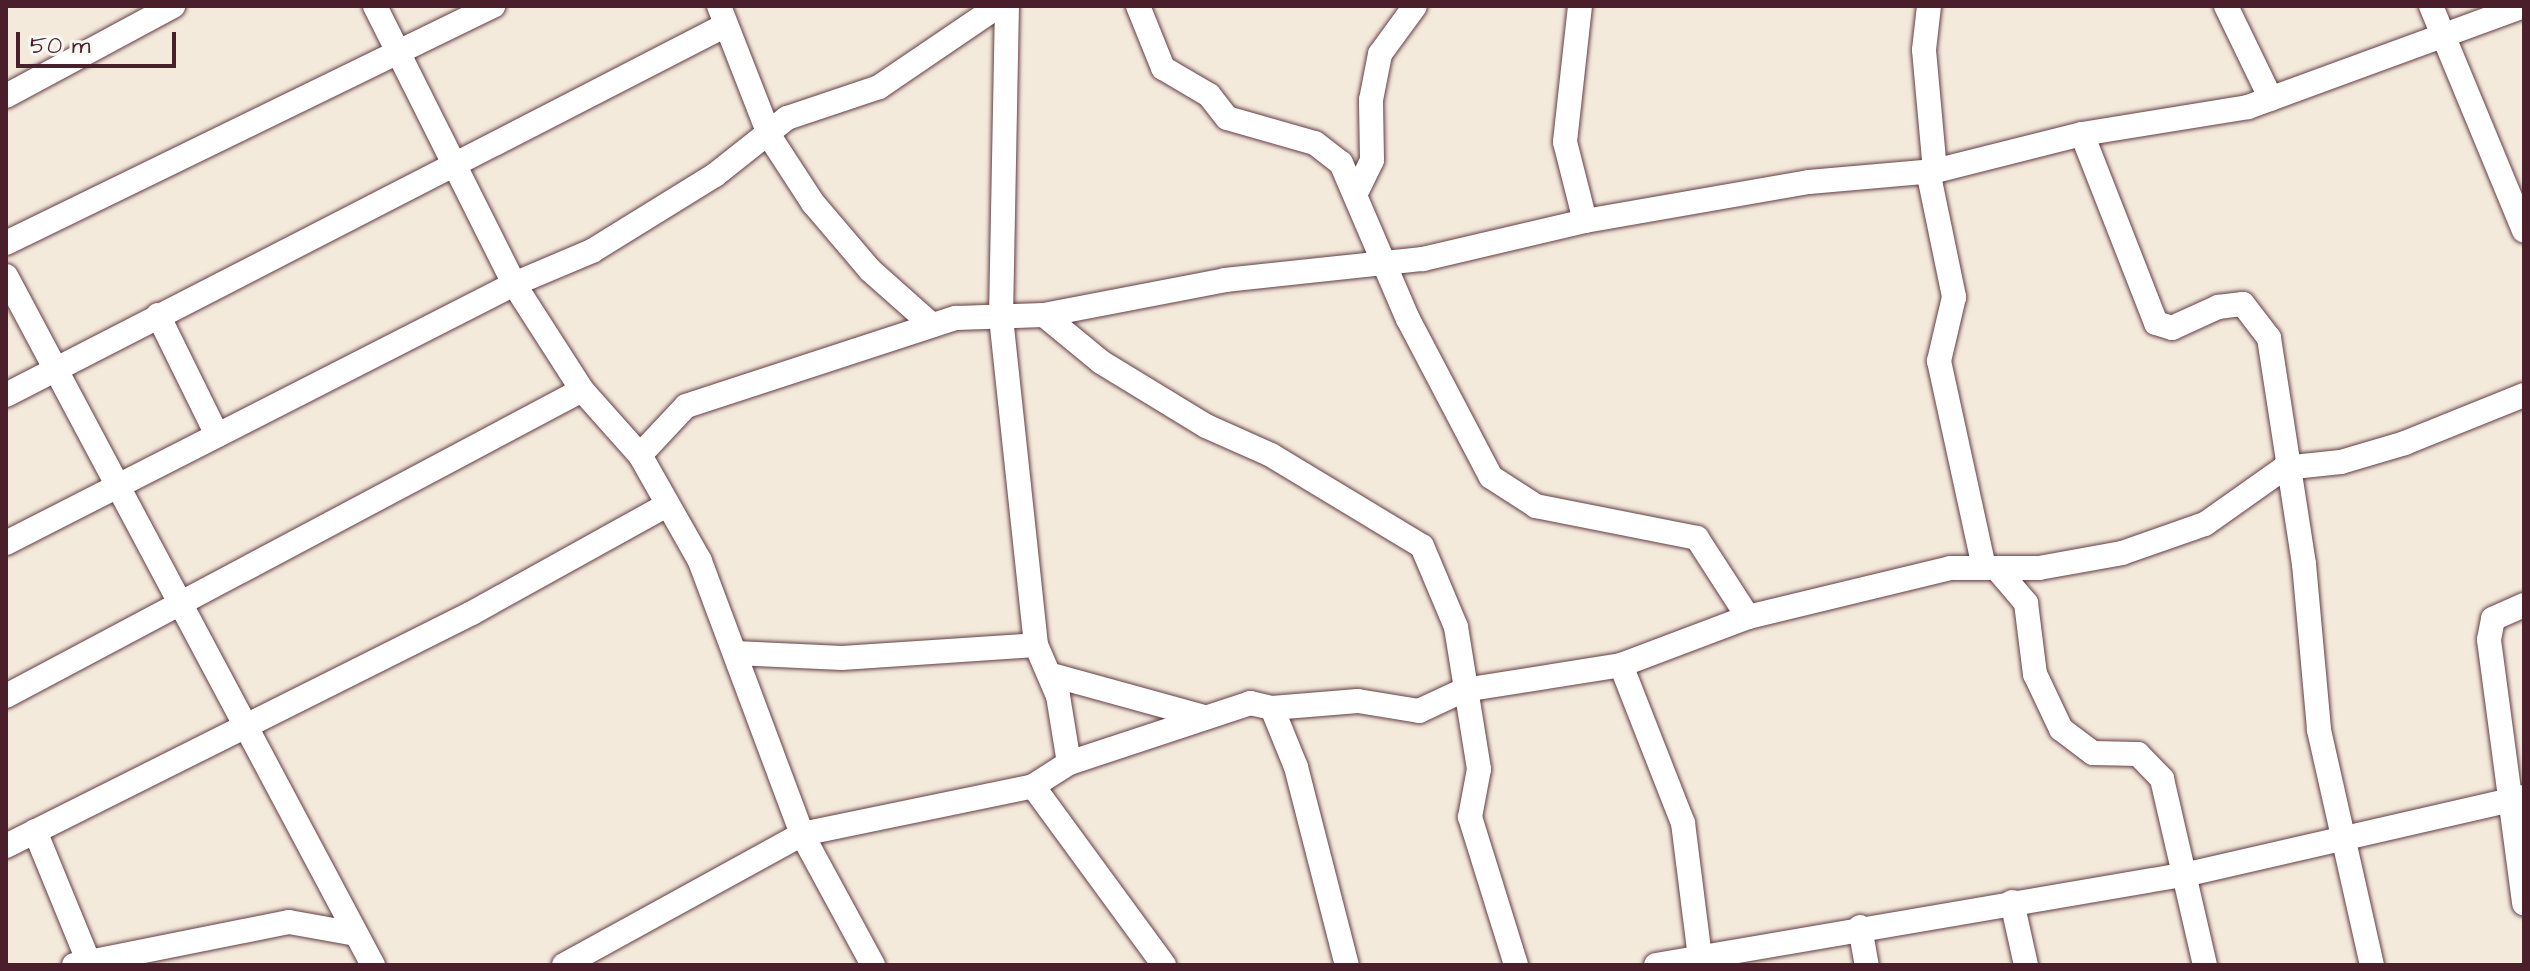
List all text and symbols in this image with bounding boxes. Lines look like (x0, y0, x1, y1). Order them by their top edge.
scale bar (20, 16, 180, 66)
text: 50 m (30, 29, 90, 63)

